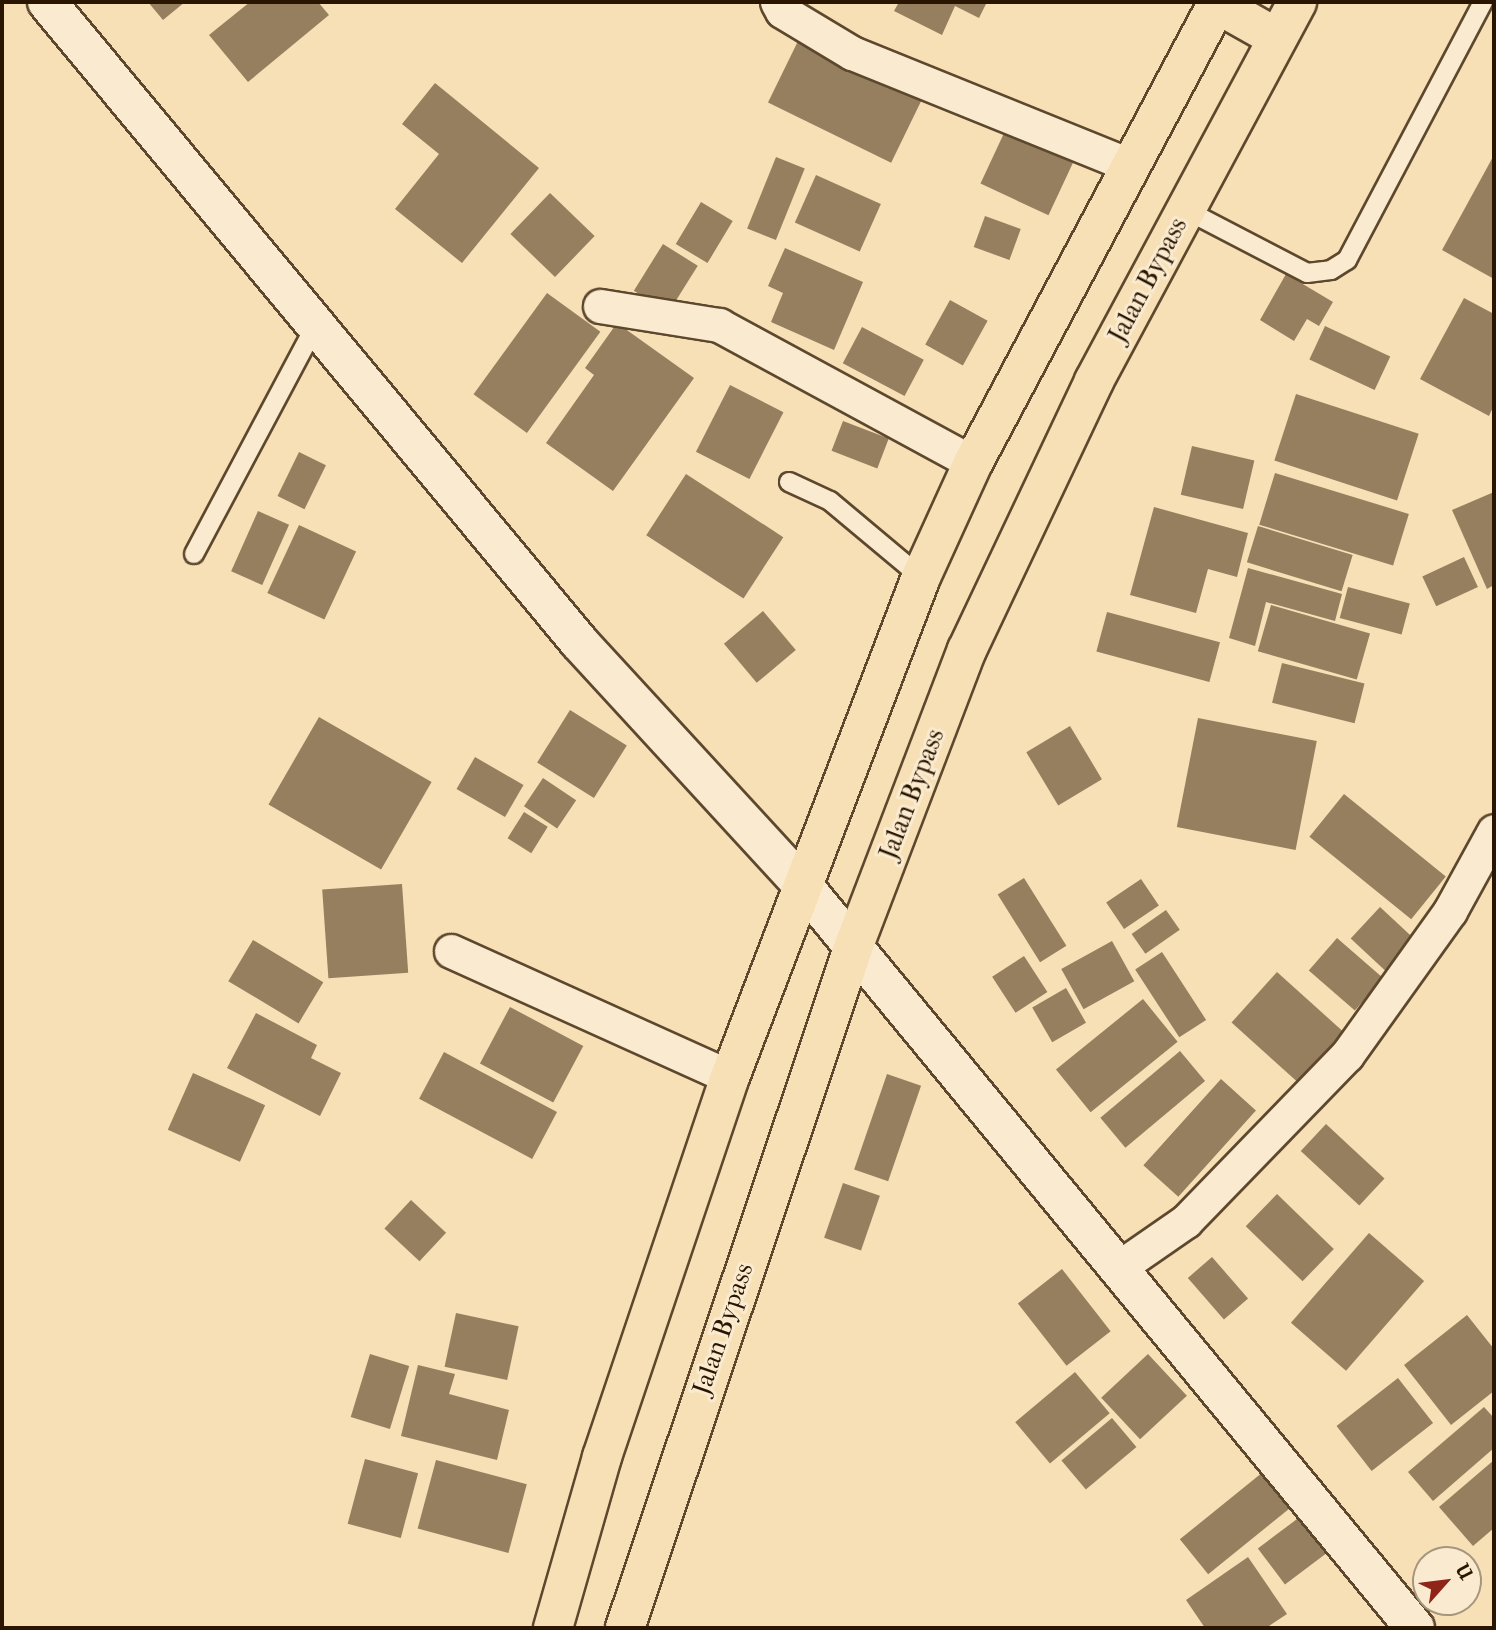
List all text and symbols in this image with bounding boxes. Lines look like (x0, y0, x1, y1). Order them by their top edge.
street label: Jalan Bypass (1102, 212, 1194, 348)
street label: Jalan Bypass (873, 724, 951, 864)
street label: Jalan Bypass (686, 1259, 760, 1399)
north arrow (1412, 1546, 1482, 1616)
text: U (1451, 1560, 1477, 1584)

